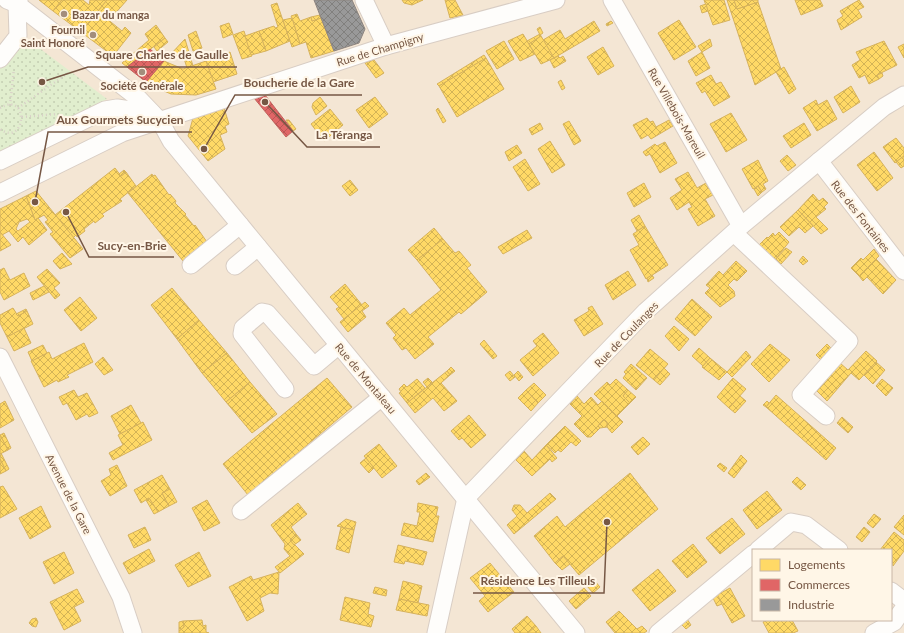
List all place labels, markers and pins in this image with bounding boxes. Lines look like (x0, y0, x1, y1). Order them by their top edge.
place label: Bazar du manga (72, 8, 149, 21)
marker: Bazar du manga (59, 9, 69, 19)
place label: Fournil Saint Honoré (21, 23, 85, 49)
marker: Fournil Saint Honoré (88, 30, 98, 40)
callout: Square Charles de Gaulle (88, 43, 237, 67)
marker: Société Générale (137, 67, 147, 77)
callout: Boucherie de la Gare (235, 71, 362, 95)
place label: Société Générale (101, 79, 184, 92)
callout: Aux Gourmets Sucycien (48, 108, 192, 132)
callout: La Téranga (307, 123, 380, 147)
callout: Sucy-en-Brie (89, 233, 174, 257)
callout: Résidence Les Tilleuls (473, 569, 604, 593)

